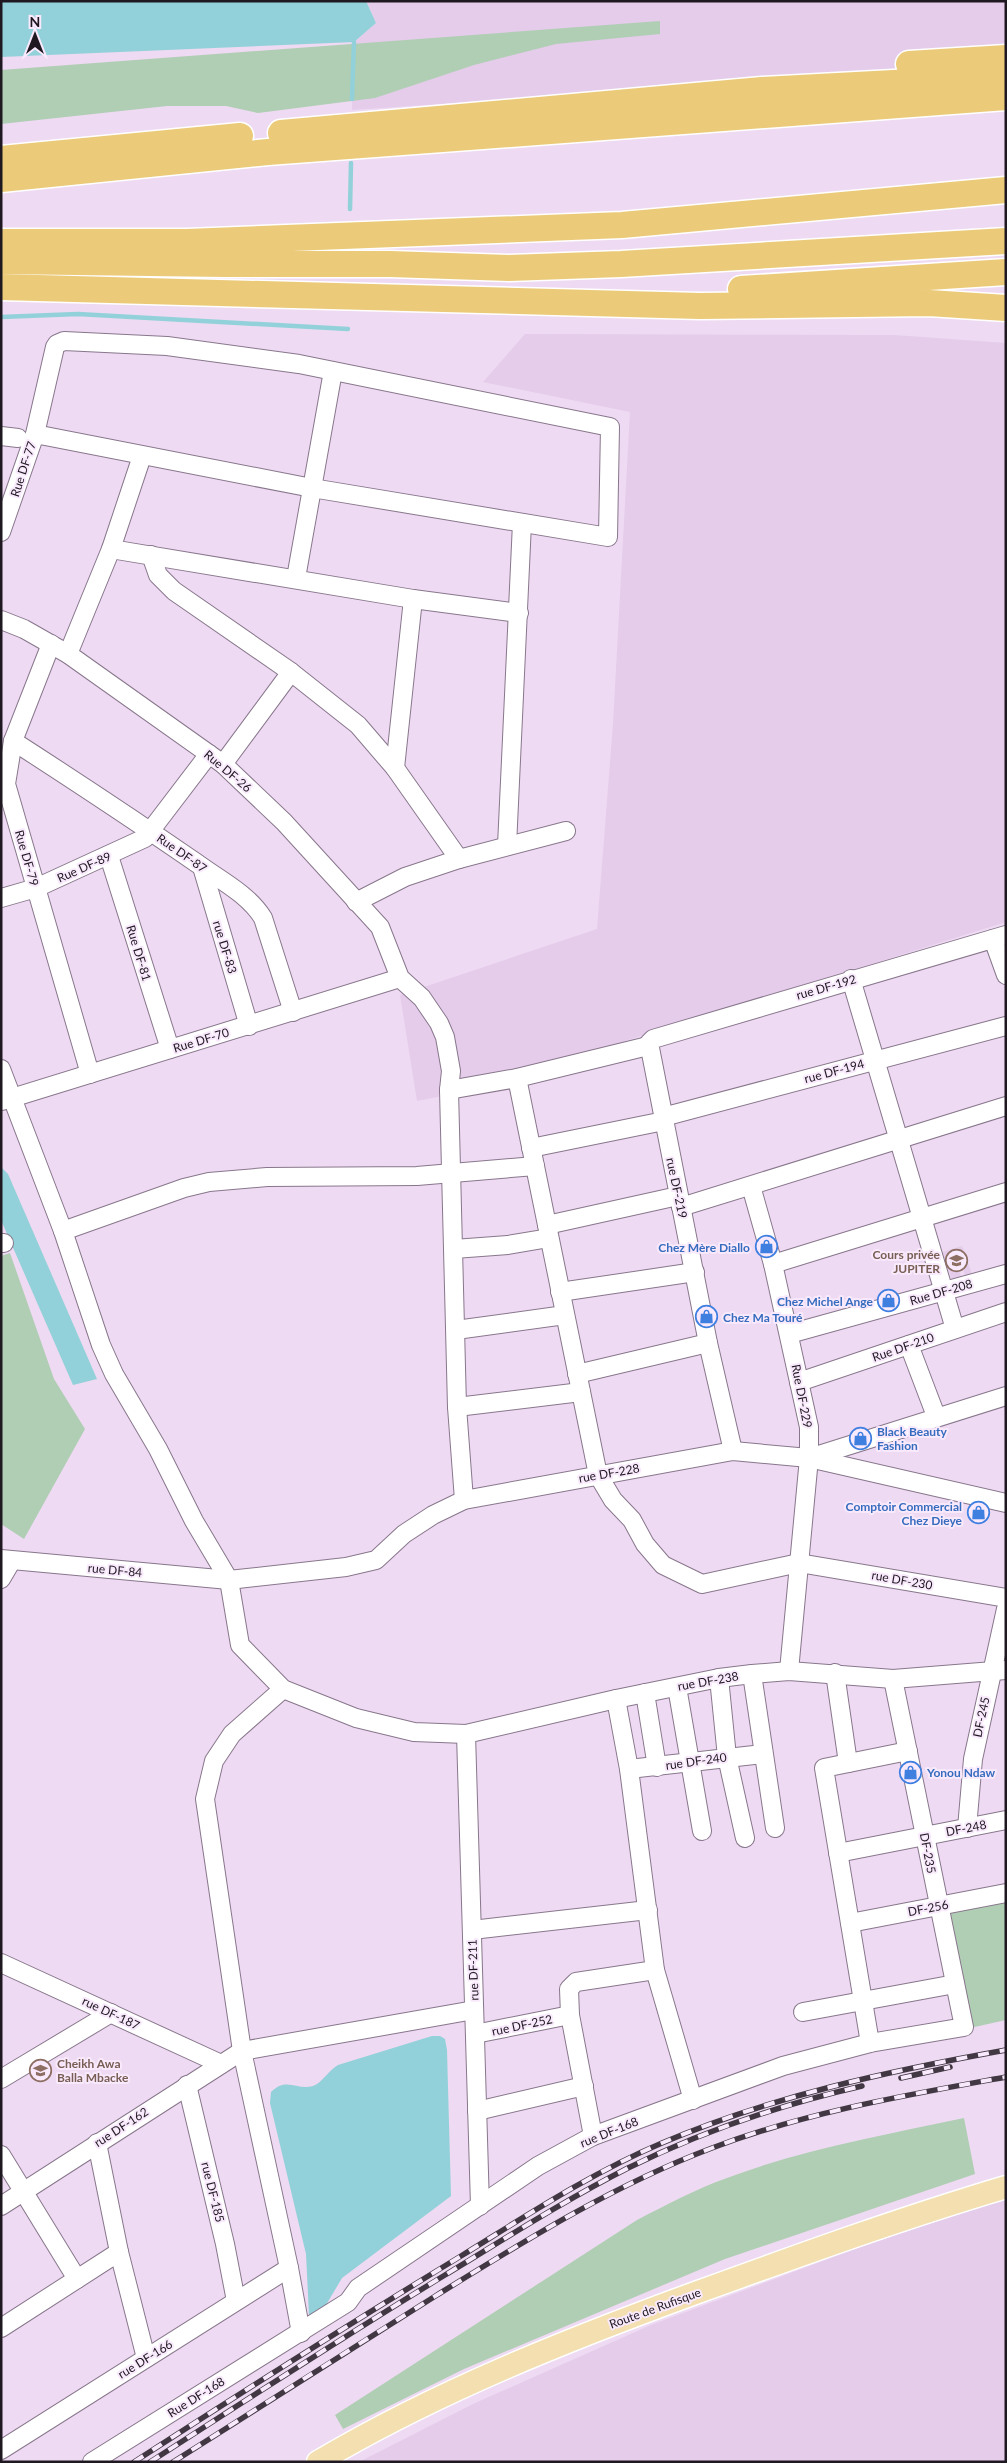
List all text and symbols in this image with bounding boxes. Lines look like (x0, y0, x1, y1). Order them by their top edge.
north arrow (10, 10, 60, 60)
text: N (30, 13, 40, 30)
street label: Rue DF-77 (7, 439, 39, 499)
street label: Rue DF-26 (201, 747, 255, 795)
street label: Rue DF-79 (12, 828, 42, 888)
street label: Rue DF-87 (154, 830, 210, 876)
street label: Rue DF-89 (55, 848, 113, 886)
street label: rue DF-83 (210, 919, 240, 975)
street label: Rue DF-81 (123, 923, 155, 983)
street label: rue DF-192 (794, 971, 858, 1003)
street label: Rue DF-70 (171, 1024, 231, 1056)
street label: rue DF-194 (802, 1056, 866, 1086)
street label: rue DF-219 (663, 1156, 691, 1220)
shop icon: Chez Mère Diallo (754, 1235, 778, 1259)
place label: Chez Mère Diallo (658, 1240, 750, 1255)
place label: Cours privée JUPITER (873, 1247, 941, 1276)
school or university icon: Cours privée JUPITER (944, 1249, 968, 1273)
street label: Rue DF-208 (908, 1276, 974, 1308)
shop icon: Chez Michel Ange (877, 1289, 901, 1313)
place label: Chez Michel Ange (777, 1294, 874, 1309)
shop icon: Chez Ma Touré (695, 1305, 719, 1329)
place label: Chez Ma Touré (723, 1310, 803, 1325)
street label: Rue DF-210 (870, 1329, 936, 1365)
street label: Rue DF-229 (788, 1363, 816, 1429)
place label: Black Beauty Fashion (877, 1424, 948, 1453)
shop icon: Black Beauty Fashion (849, 1426, 873, 1450)
street label: rue DF-228 (577, 1460, 641, 1486)
place label: Comptoir Commercial Chez Dieye (846, 1499, 963, 1528)
shop icon: Comptoir Commercial Chez Dieye (966, 1501, 990, 1525)
street label: rue DF-84 (87, 1560, 143, 1580)
street label: rue DF-230 (870, 1567, 934, 1593)
street label: rue DF-238 (676, 1668, 740, 1694)
street label: DF-245 (969, 1695, 993, 1739)
street label: rue DF-240 (664, 1749, 728, 1773)
shop icon: Yonou Ndaw (899, 1760, 923, 1784)
place label: Yonou Ndaw (926, 1765, 996, 1780)
street label: DF-248 (944, 1817, 988, 1839)
street label: DF-235 (917, 1831, 939, 1875)
street label: DF-256 (906, 1897, 950, 1919)
street label: rue DF-211 (464, 1939, 482, 2001)
street label: rue DF-187 (80, 1993, 142, 2033)
street label: rue DF-252 (490, 2011, 554, 2039)
place label: Cheikh Awa Balla Mbacke (57, 2056, 129, 2085)
school or university icon: Cheikh Awa Balla Mbacke (29, 2058, 53, 2082)
street label: rue DF-162 (91, 2104, 151, 2150)
street label: rue DF-168 (578, 2114, 640, 2150)
street label: rue DF-185 (198, 2160, 228, 2224)
street label: Route de Rufisque (607, 2284, 703, 2332)
street label: rue DF-166 (115, 2336, 175, 2382)
street label: Rue DF-168 (165, 2374, 227, 2420)

